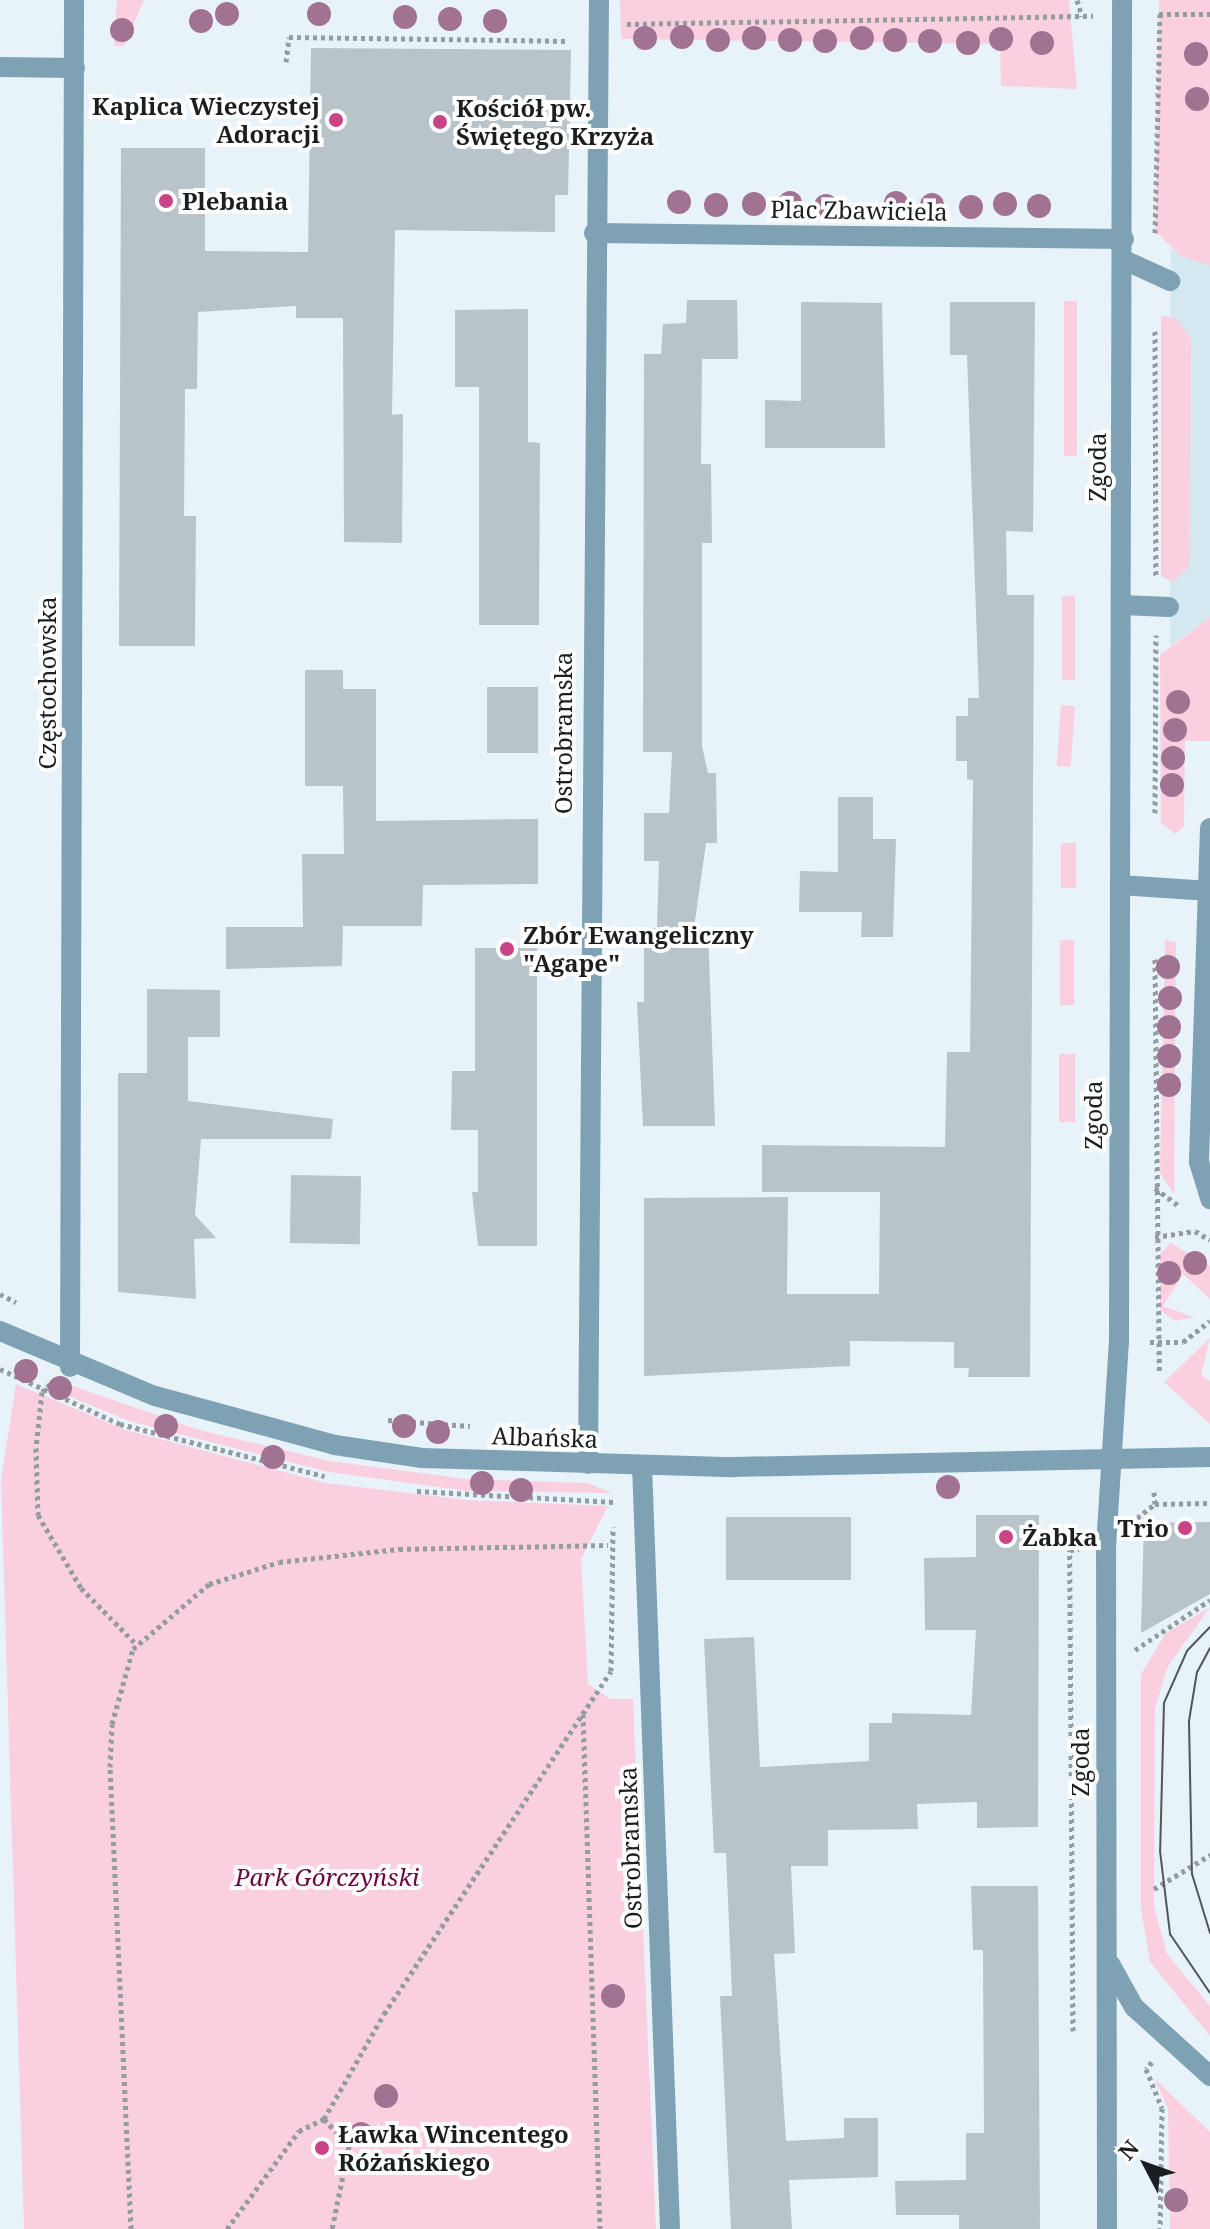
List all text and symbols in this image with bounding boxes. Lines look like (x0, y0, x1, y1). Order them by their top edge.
place label: Kaplica Wieczystej Adoracji (92, 92, 320, 148)
place label: Kościół pw. Świętego Krzyża (456, 94, 654, 150)
marker: Kaplica Wieczystej Adoracji (327, 111, 345, 129)
marker: Kościół pw. Świętego Krzyża (431, 113, 449, 131)
place label: Plebania (182, 187, 288, 215)
marker: Plebania (157, 192, 175, 210)
street label: Plac Zbawiciela (770, 194, 948, 226)
street label: Zgoda (1083, 432, 1111, 502)
street label: Częstochowska (33, 597, 61, 769)
street label: Ostrobramska (549, 652, 577, 814)
place label: Zbór Ewangeliczny "Agape" (523, 921, 754, 977)
marker: Zbór Ewangeliczny "Agape" (498, 940, 516, 958)
street label: Zgoda (1079, 1080, 1107, 1150)
street label: Albańska (491, 1421, 599, 1453)
place label: Trio (1118, 1514, 1169, 1542)
marker: Trio (1176, 1519, 1194, 1537)
place label: Żabka (1022, 1523, 1098, 1551)
marker: Żabka (997, 1528, 1015, 1546)
street label: Zgoda (1066, 1727, 1094, 1797)
street label: Ostrobramska (613, 1766, 647, 1930)
park label: Park Górczyński (235, 1863, 419, 1891)
place label: Ławka Wincentego Różańskiego (338, 2120, 569, 2176)
north arrow (1106, 2125, 1186, 2205)
text: N (1111, 2133, 1145, 2166)
marker: Ławka Wincentego Różańskiego (313, 2139, 331, 2157)

